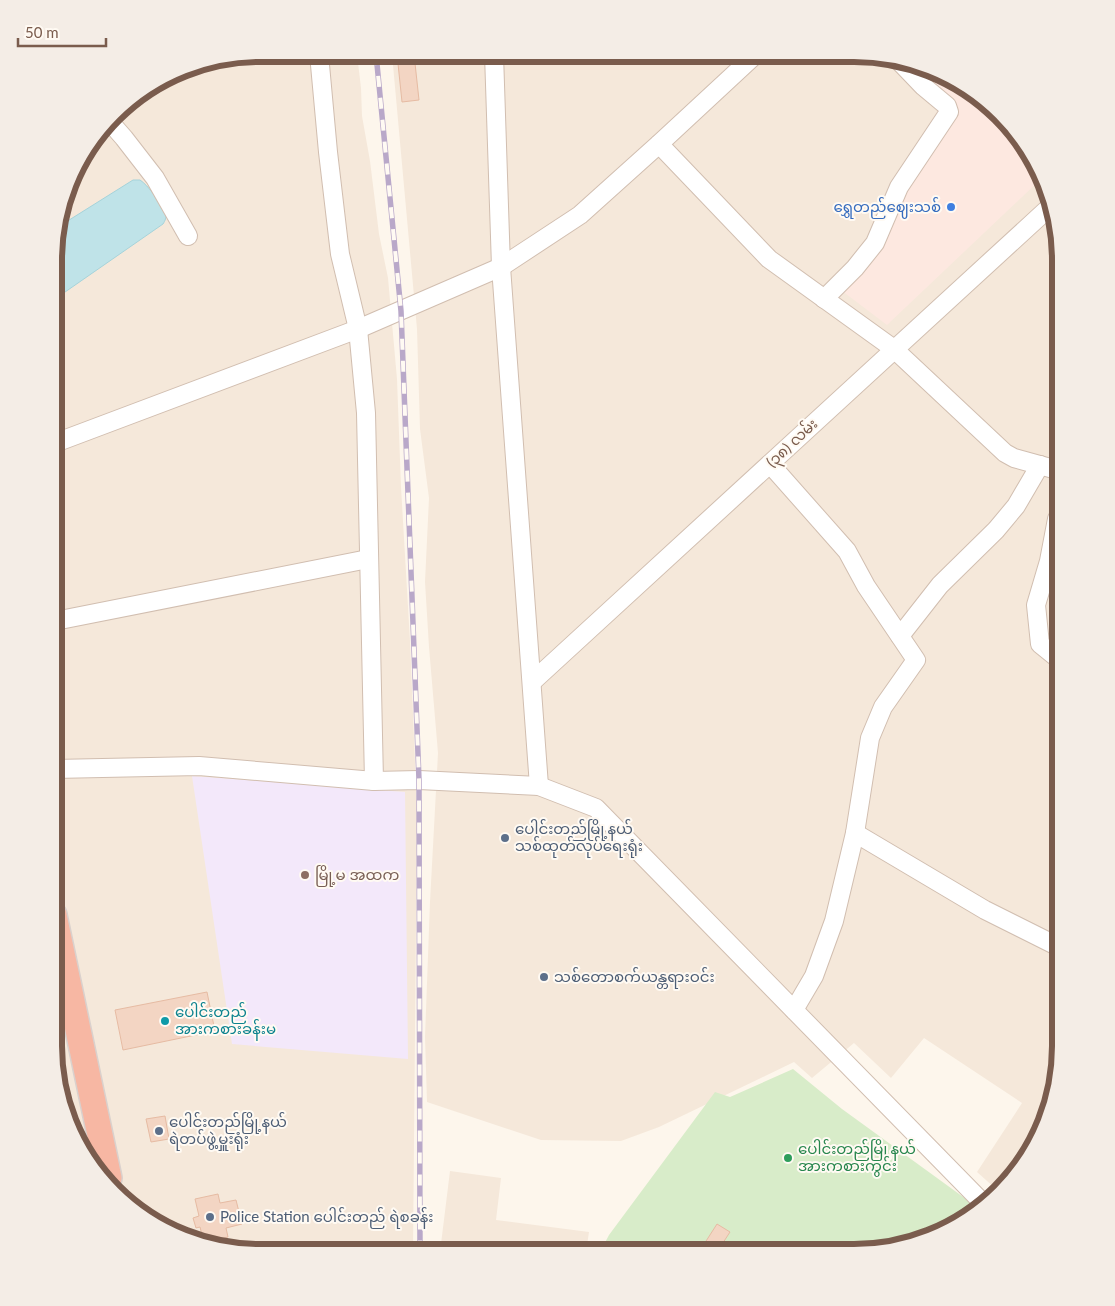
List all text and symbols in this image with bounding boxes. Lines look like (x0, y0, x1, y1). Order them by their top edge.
scale bar (18, 15, 105, 47)
text: 50 m (25, 23, 59, 41)
place label: ရွှေတည်ဈေးသစ် (833, 197, 941, 219)
marker: ရွှေတည်ဈေးသစ် (945, 201, 957, 213)
street label: (၃၈) လမ်း (762, 414, 823, 473)
place label: ပေါင်းတည်မြို့နယ် သစ်ထုတ်လုပ်ရေးရုံး (515, 819, 643, 858)
marker: ပေါင်းတည်မြို့နယ် သစ်ထုတ်လုပ်ရေးရုံး (499, 832, 511, 844)
place label: မြို့မ အထက (315, 865, 399, 887)
marker: မြို့မ အထက (299, 869, 311, 881)
place label: သစ်တောစက်ယန္တရားဝင်း (554, 967, 715, 989)
marker: သစ်တောစက်ယန္တရားဝင်း (538, 971, 550, 983)
place label: ပေါင်းတည် အားကစားခန်းမ (175, 1002, 276, 1041)
marker: ပေါင်းတည် အားကစားခန်းမ (159, 1015, 171, 1027)
place label: ပေါင်းတည်မြို့နယ် ရဲတပ်ဖွဲ့မှူးရုံး (169, 1112, 287, 1151)
marker: ပေါင်းတည်မြို့နယ် ရဲတပ်ဖွဲ့မှူးရုံး (153, 1125, 165, 1137)
place label: ‌ပေါင်းတည်မြို့နယ် အားကစားကွင်း (798, 1139, 916, 1177)
marker: ‌ပေါင်းတည်မြို့နယ် အားကစားကွင်း (782, 1152, 794, 1164)
place label: Police Station ပေါင်းတည် ရဲစခန်း (220, 1207, 434, 1229)
marker: Police Station ပေါင်းတည် ရဲစခန်း (204, 1211, 216, 1223)

